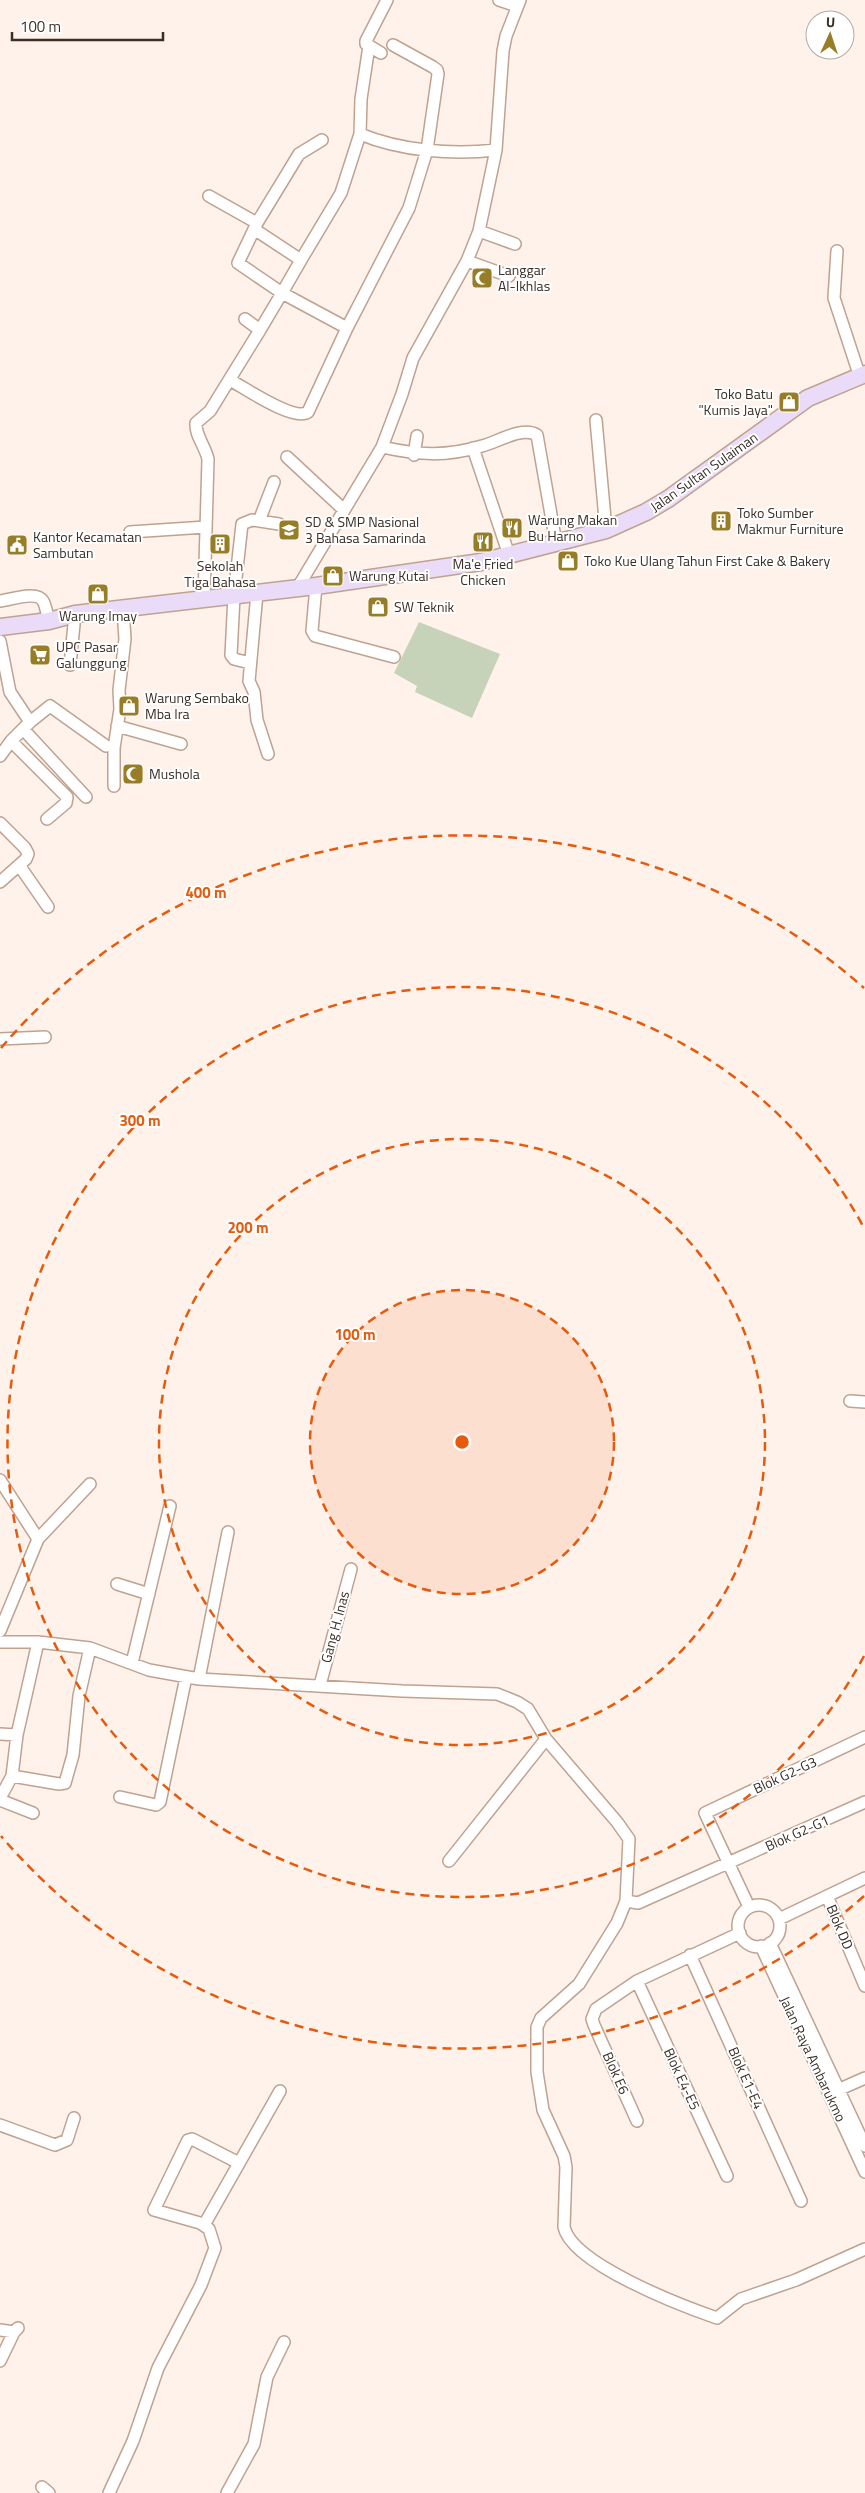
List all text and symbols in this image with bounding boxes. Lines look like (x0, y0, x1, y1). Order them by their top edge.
scale bar (12, 10, 164, 42)
north arrow (805, 10, 855, 60)
text: U (826, 11, 836, 32)
text: 100 m (20, 15, 61, 38)
place label: Langgar Al-Ikhlas (498, 259, 550, 296)
mosque icon: Langgar Al-Ikhlas (470, 266, 494, 290)
place label: Toko Batu "Kumis Jaya" (698, 383, 773, 420)
shop icon: Toko Batu "Kumis Jaya" (777, 390, 801, 414)
street label: Jalan Sultan Sulaiman (646, 426, 762, 517)
place label: Toko Sumber Makmur Furniture (737, 502, 844, 539)
place label: Warung Makan Bu Harno (528, 509, 617, 546)
building icon: Toko Sumber Makmur Furniture (709, 509, 733, 533)
place label: SD & SMP Nasional 3 Bahasa Samarinda (305, 511, 426, 548)
restaurant icon: Warung Makan Bu Harno (500, 516, 524, 540)
school or university icon: SD & SMP Nasional 3 Bahasa Samarinda (277, 518, 301, 542)
place label: Kantor Kecamatan Sambutan (33, 526, 142, 563)
restaurant icon: Ma'e Fried Chicken (471, 530, 495, 554)
building icon: Sekolah Tiga Bahasa (208, 532, 232, 556)
public building icon: Kantor Kecamatan Sambutan (5, 533, 29, 557)
shop icon: Toko Kue Ulang Tahun First Cake & Bakery (556, 549, 580, 573)
place label: Toko Kue Ulang Tahun First Cake & Bakery (584, 550, 830, 571)
place label: Ma'e Fried Chicken (452, 553, 514, 590)
place label: Sekolah Tiga Bahasa (184, 555, 256, 592)
shop icon: Warung Kutai (321, 564, 345, 588)
place label: Warung Kutai (349, 565, 429, 586)
shop icon: Warung Imay (86, 582, 110, 606)
shop icon: SW Teknik (366, 595, 390, 619)
place label: SW Teknik (394, 596, 455, 617)
place label: Warung Imay (59, 605, 137, 626)
place label: UPC Pasar Galunggung (56, 636, 126, 673)
supermarket icon: UPC Pasar Galunggung (28, 643, 52, 667)
place label: Warung Sembako Mba Ira (145, 687, 249, 724)
shop icon: Warung Sembako Mba Ira (117, 694, 141, 718)
mosque icon: Mushola (121, 762, 145, 786)
place label: Mushola (149, 763, 200, 784)
text: 400 m (185, 881, 227, 904)
text: 300 m (119, 1109, 161, 1132)
text: 200 m (227, 1216, 269, 1239)
text: 100 m (334, 1323, 376, 1346)
centre of rings (453, 1433, 471, 1451)
street label: Gang H. Inas (315, 1589, 354, 1665)
street label: Blok G2-G3 (749, 1751, 820, 1798)
street label: Blok G2-G1 (761, 1809, 832, 1856)
street label: Blok DD (822, 1901, 859, 1953)
street label: Jalan Raya Ambarukmo (775, 1992, 852, 2125)
street label: Blok E1-E4 (723, 2043, 770, 2113)
street label: Blok E4-E5 (659, 2044, 706, 2113)
street label: Blok E6 (598, 2048, 635, 2098)

